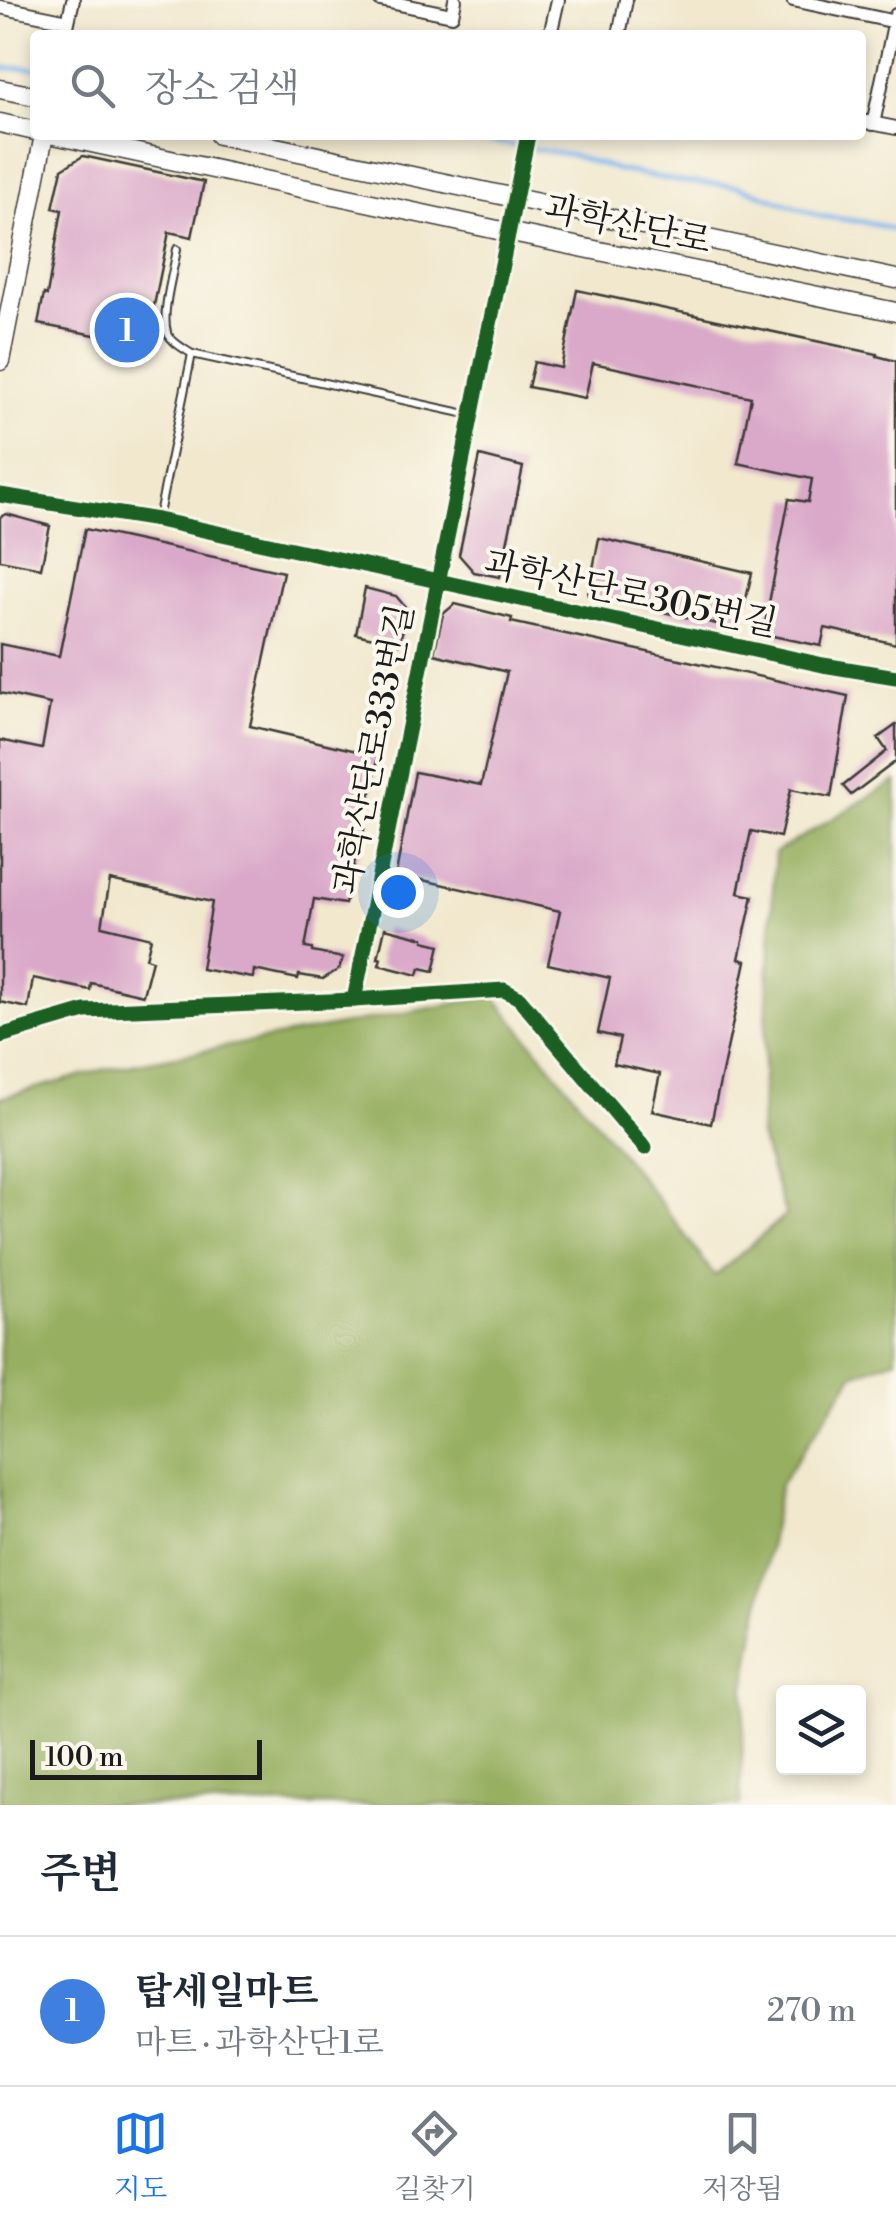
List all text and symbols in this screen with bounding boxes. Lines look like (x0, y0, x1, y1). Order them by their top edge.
search box (30, 30, 866, 140)
icon: search (65, 58, 120, 113)
text: 장소 검색 (145, 66, 300, 113)
street label: 과학산단로 (541, 187, 715, 264)
pin: 1 (94, 292, 160, 368)
street label: 과학산단로305번길 (480, 542, 781, 647)
street label: 과학산단로333번길 (325, 601, 424, 898)
your location (373, 867, 424, 918)
map controls (776, 1685, 866, 1775)
button: layers (776, 1685, 866, 1775)
scale bar (30, 1735, 262, 1780)
text: 100 m (45, 1740, 124, 1775)
text: 주변 (40, 1848, 121, 1901)
text: 탑세일마트 (135, 1969, 319, 2016)
text: 1 (65, 1991, 80, 2031)
text: 270 m (767, 1991, 856, 2031)
text: 마트 · 과학산단1로 (135, 2023, 384, 2063)
tab: 지도 (113, 2106, 168, 2207)
tab: 길찾기 (394, 2106, 475, 2207)
tab: 저장됨 (702, 2106, 783, 2207)

